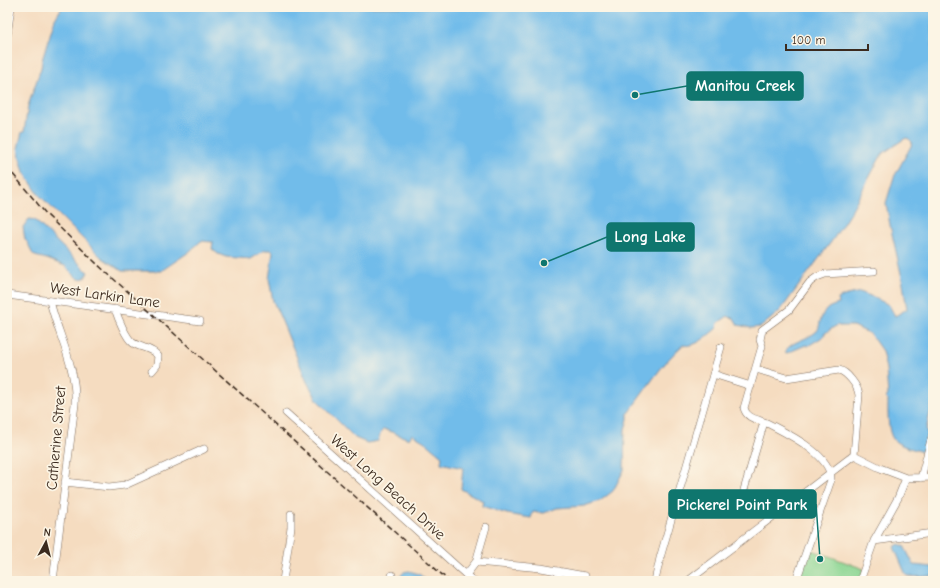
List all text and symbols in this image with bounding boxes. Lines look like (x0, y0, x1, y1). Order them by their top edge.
scale bar (786, 26, 868, 52)
text: 100 m (792, 33, 825, 47)
callout: Manitou Creek (687, 72, 803, 100)
text: Manitou Creek (695, 77, 795, 95)
callout: Long Lake (607, 223, 694, 251)
text: Long Lake (614, 228, 686, 246)
street label: West Larkin Lane (49, 278, 162, 312)
street label: Catherine Street (42, 384, 70, 491)
street label: West Long Beach Drive (327, 431, 450, 544)
callout: Pickerel Point Park (669, 490, 816, 518)
text: Pickerel Point Park (677, 496, 808, 514)
north arrow (26, 522, 66, 562)
text: N (43, 526, 52, 539)

